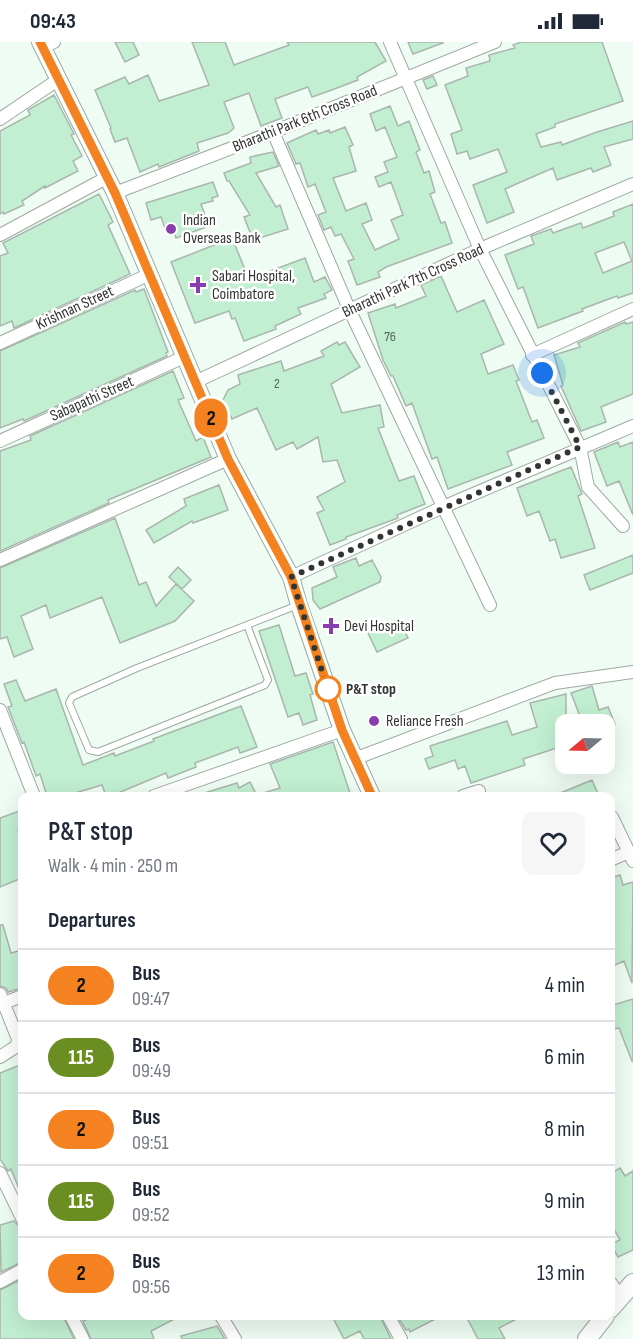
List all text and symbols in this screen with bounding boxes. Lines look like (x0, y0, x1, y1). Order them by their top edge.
text: 09:43 (30, 8, 76, 35)
street label: Bharathi Park 6th Cross Road (230, 81, 380, 157)
place label: Indian Overseas Bank (183, 211, 261, 248)
marker: Indian Overseas Bank (164, 222, 178, 236)
street label: Bharathi Park 7th Cross Road (339, 240, 487, 322)
place label: Sabari Hospital, Coimbatore (212, 267, 295, 304)
marker: Sabari Hospital, Coimbatore (189, 276, 207, 294)
street label: Krishnan Street (33, 282, 117, 334)
house number: 76 (384, 328, 396, 345)
your location (527, 358, 557, 388)
street label: Sabapathi Street (47, 372, 137, 426)
house number: 2 (274, 375, 280, 392)
line badge: 2 (192, 398, 230, 437)
text: 2 (206, 406, 216, 431)
marker: Devi Hospital (322, 617, 340, 635)
place label: Devi Hospital (344, 617, 414, 636)
marker: P&T stop (315, 676, 341, 702)
place label: P&T stop (346, 680, 396, 699)
place label: Reliance Fresh (386, 712, 464, 731)
marker: Reliance Fresh (367, 714, 381, 728)
north arrow (555, 714, 615, 774)
map controls (555, 714, 615, 774)
button: heart (522, 812, 585, 875)
text: P&T stop (48, 815, 133, 848)
text: Walk · 4 min · 250 m (48, 854, 178, 878)
text: Departures (48, 907, 136, 934)
text: Bus (132, 960, 161, 987)
text: 4 min (545, 972, 585, 999)
text: 2 (76, 973, 86, 998)
text: 09:47 (132, 987, 170, 1011)
text: Bus (132, 1032, 161, 1059)
text: 6 min (544, 1044, 585, 1071)
text: 115 (68, 1045, 94, 1070)
text: 09:49 (132, 1059, 171, 1083)
text: Bus (132, 1104, 161, 1131)
text: 8 min (544, 1116, 585, 1143)
text: 2 (76, 1117, 86, 1142)
text: 09:51 (132, 1131, 169, 1155)
text: Bus (132, 1176, 161, 1203)
text: 9 min (544, 1188, 585, 1215)
text: 115 (68, 1189, 94, 1214)
text: 09:52 (132, 1203, 170, 1227)
text: Bus (132, 1248, 161, 1275)
text: 13 min (537, 1260, 585, 1287)
text: 2 (76, 1261, 86, 1286)
text: 09:56 (132, 1275, 170, 1299)

